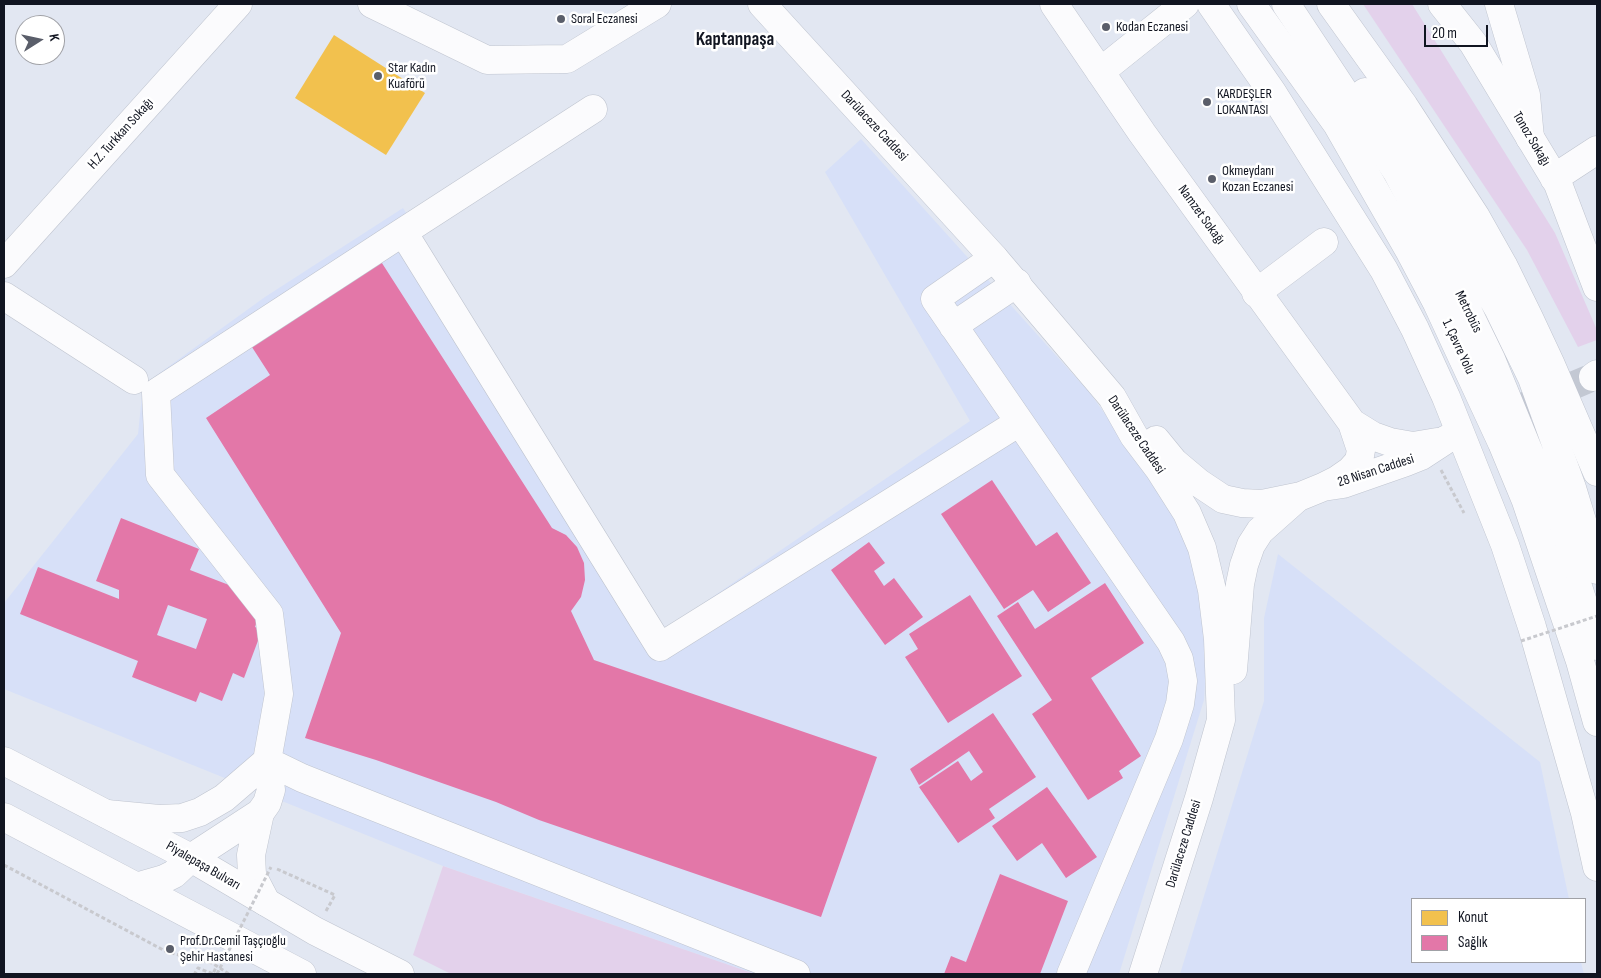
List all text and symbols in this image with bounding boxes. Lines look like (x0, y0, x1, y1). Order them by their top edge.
place label: Soral Eczanesi (571, 11, 638, 27)
marker: Soral Eczanesi (555, 13, 567, 25)
north arrow (15, 15, 65, 65)
scale bar (1426, 15, 1490, 47)
place label: Kodan Eczanesi (1116, 19, 1188, 35)
marker: Kodan Eczanesi (1100, 21, 1112, 33)
text: 20 m (1432, 24, 1457, 43)
district label: Kaptanpaşa (696, 29, 774, 51)
text: K (45, 33, 63, 42)
place label: Star Kadın Kuaförü (388, 60, 436, 92)
marker: Star Kadın Kuaförü (372, 70, 384, 82)
place label: KARDEŞLER LOKANTASI (1217, 86, 1272, 118)
street label: Darülaceze Caddesi (837, 87, 911, 165)
street label: H.Z. Turkkan Sokağı (85, 95, 157, 173)
marker: KARDEŞLER LOKANTASI (1201, 96, 1213, 108)
street label: Tonoz Sokağı (1508, 109, 1554, 169)
place label: Okmeydanı Kozan Eczanesi (1222, 163, 1293, 196)
marker: Okmeydanı Kozan Eczanesi (1206, 173, 1218, 185)
street label: Namzet Sokağı (1174, 182, 1228, 248)
street label: Metrobüs (1451, 288, 1485, 336)
street label: 1. Çevre Yolu (1438, 317, 1478, 377)
street label: Darülaceze Caddesi (1104, 393, 1168, 477)
street label: 28 Nisan Caddesi (1336, 451, 1416, 491)
street label: Darülaceze Caddesi (1163, 798, 1205, 890)
street label: Piyalepaşa Bulvarı (163, 838, 243, 894)
legend (1411, 898, 1586, 963)
text: Konut (1458, 908, 1488, 927)
place label: Prof.Dr.Cemil Taşçıoğlu Şehir Hastanesi (180, 933, 286, 966)
text: Sağlık (1458, 933, 1488, 952)
marker: Prof.Dr.Cemil Taşçıoğlu Şehir Hastanesi (164, 943, 176, 955)

